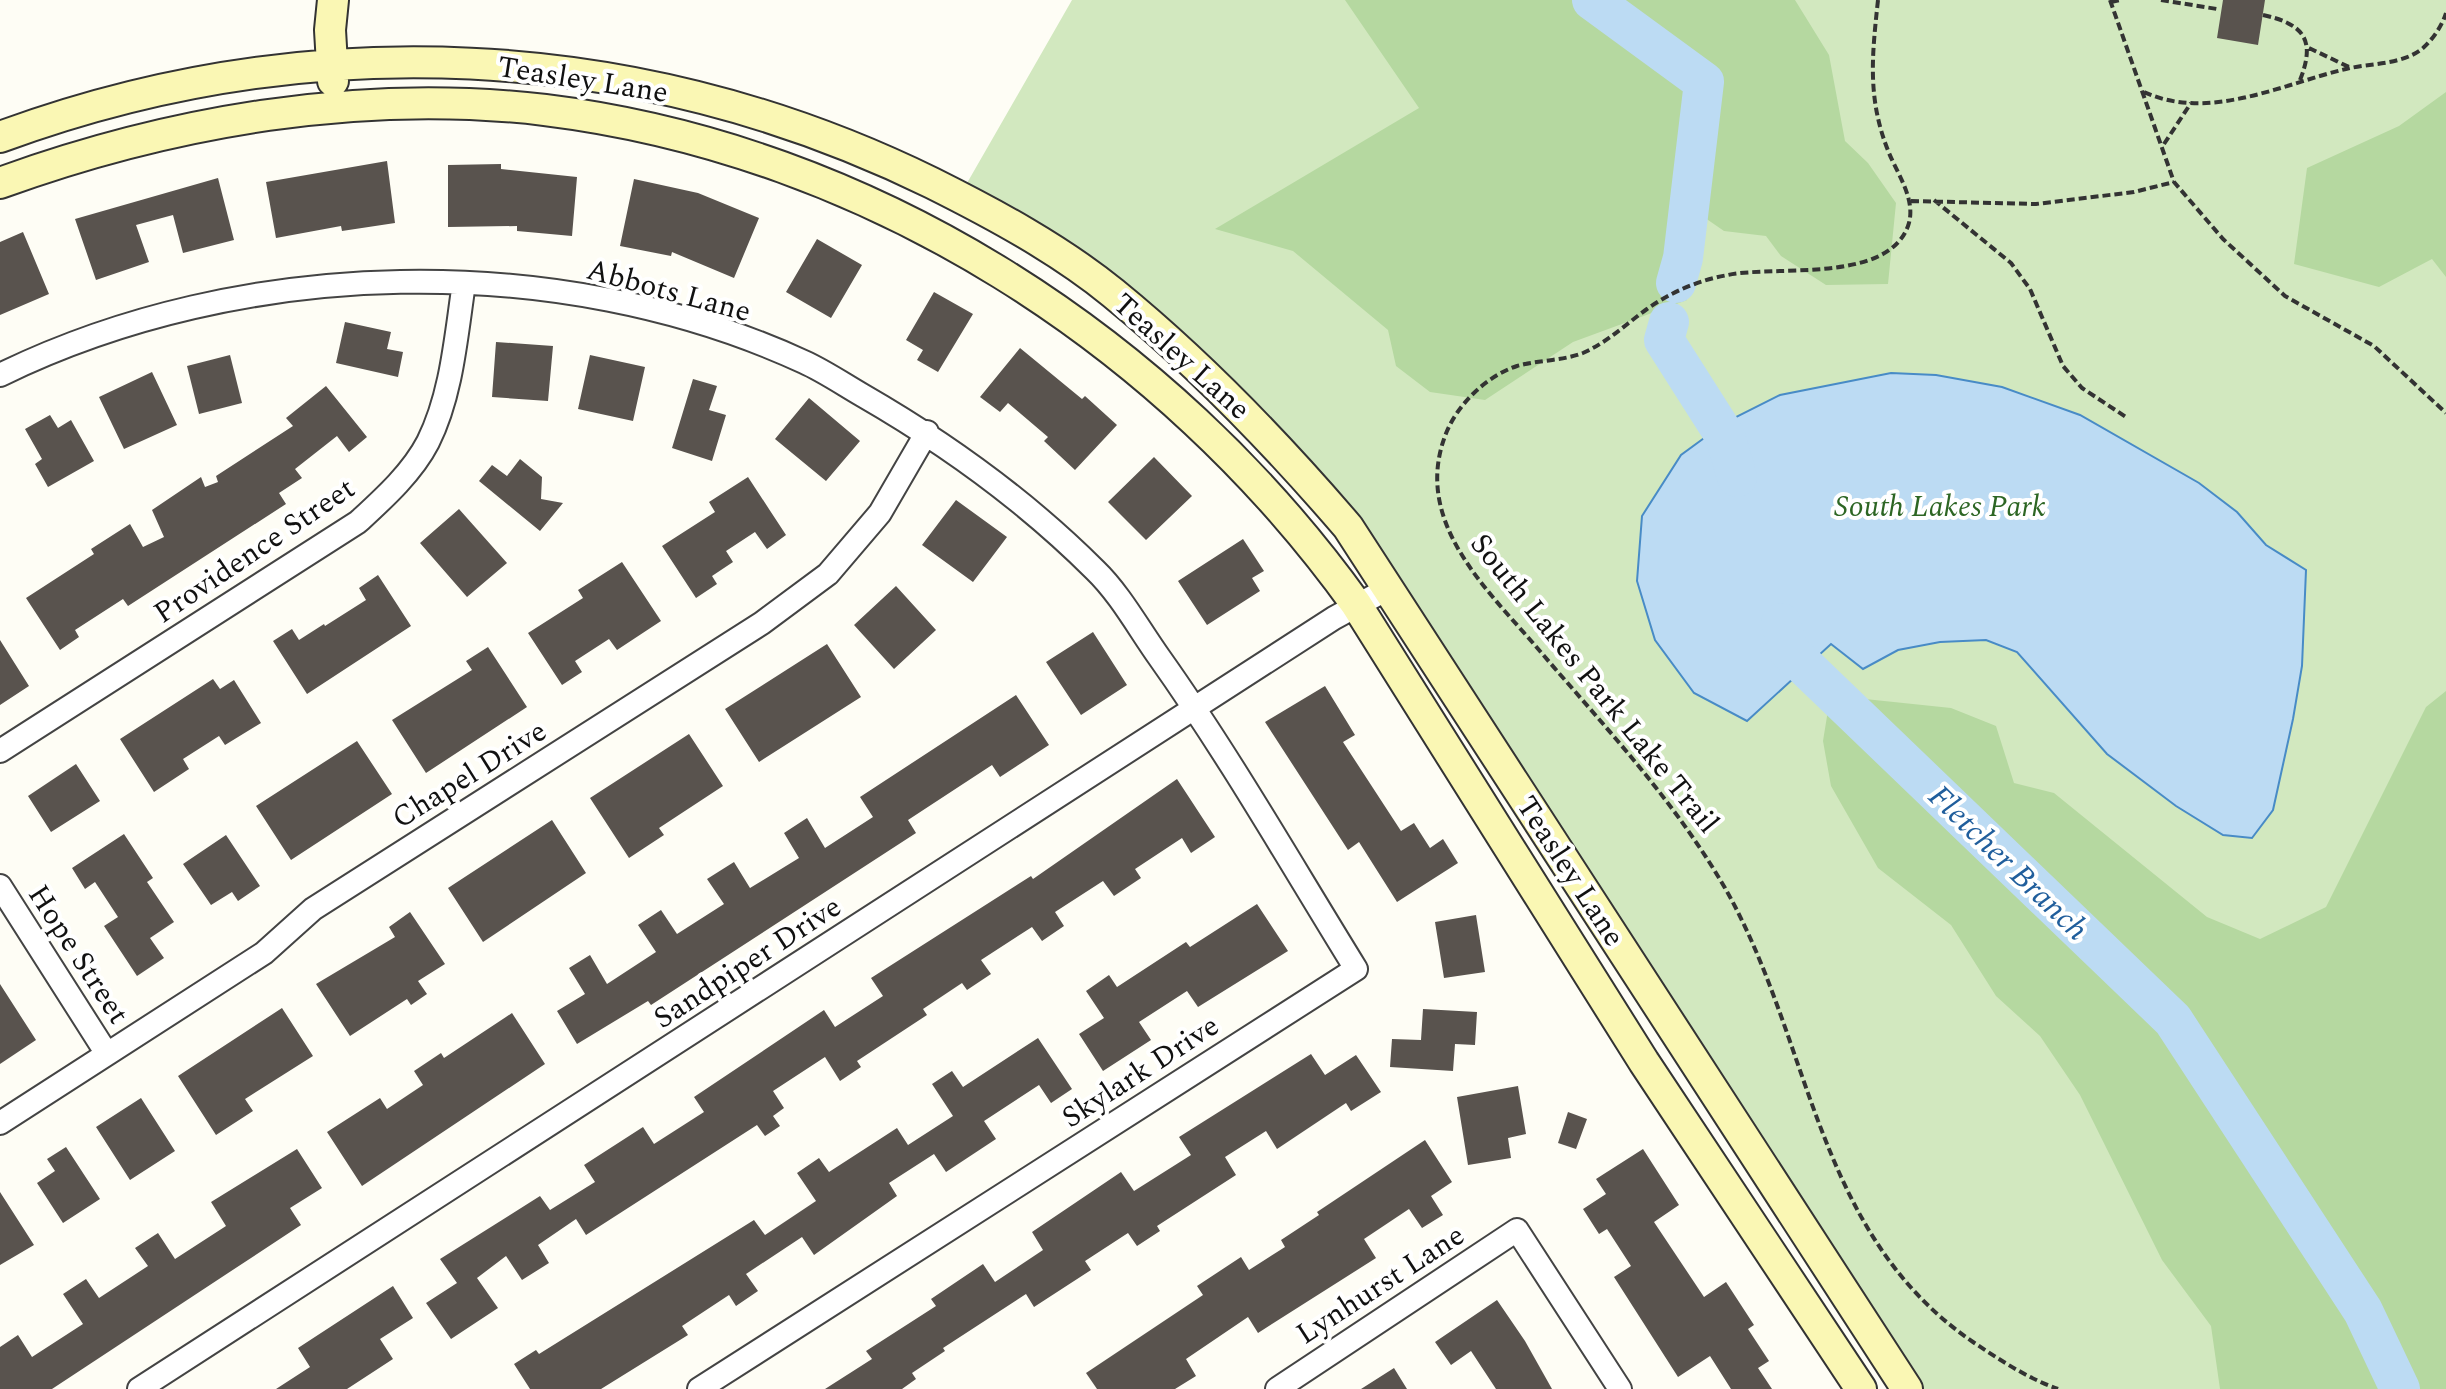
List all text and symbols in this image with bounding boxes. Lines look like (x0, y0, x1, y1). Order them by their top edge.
street label: Teasley Lane (494, 44, 671, 116)
street label: Abbots Lane (581, 247, 756, 335)
street label: Teasley Lane (1102, 282, 1261, 431)
street label: Providence Street (144, 466, 365, 635)
park label: South Lakes Park (1834, 484, 2046, 530)
street label: South Lakes Park Lake Trail (1458, 523, 1730, 844)
street label: Chapel Drive (383, 709, 556, 841)
water label: Fletcher Branch (1916, 773, 2100, 953)
street label: Teasley Lane (1504, 787, 1636, 956)
street label: Hope Street (16, 876, 141, 1033)
street label: Sandpiper Drive (644, 885, 851, 1041)
street label: Skylark Drive (1052, 1003, 1229, 1140)
street label: Lynhurst Lane (1287, 1213, 1474, 1357)

